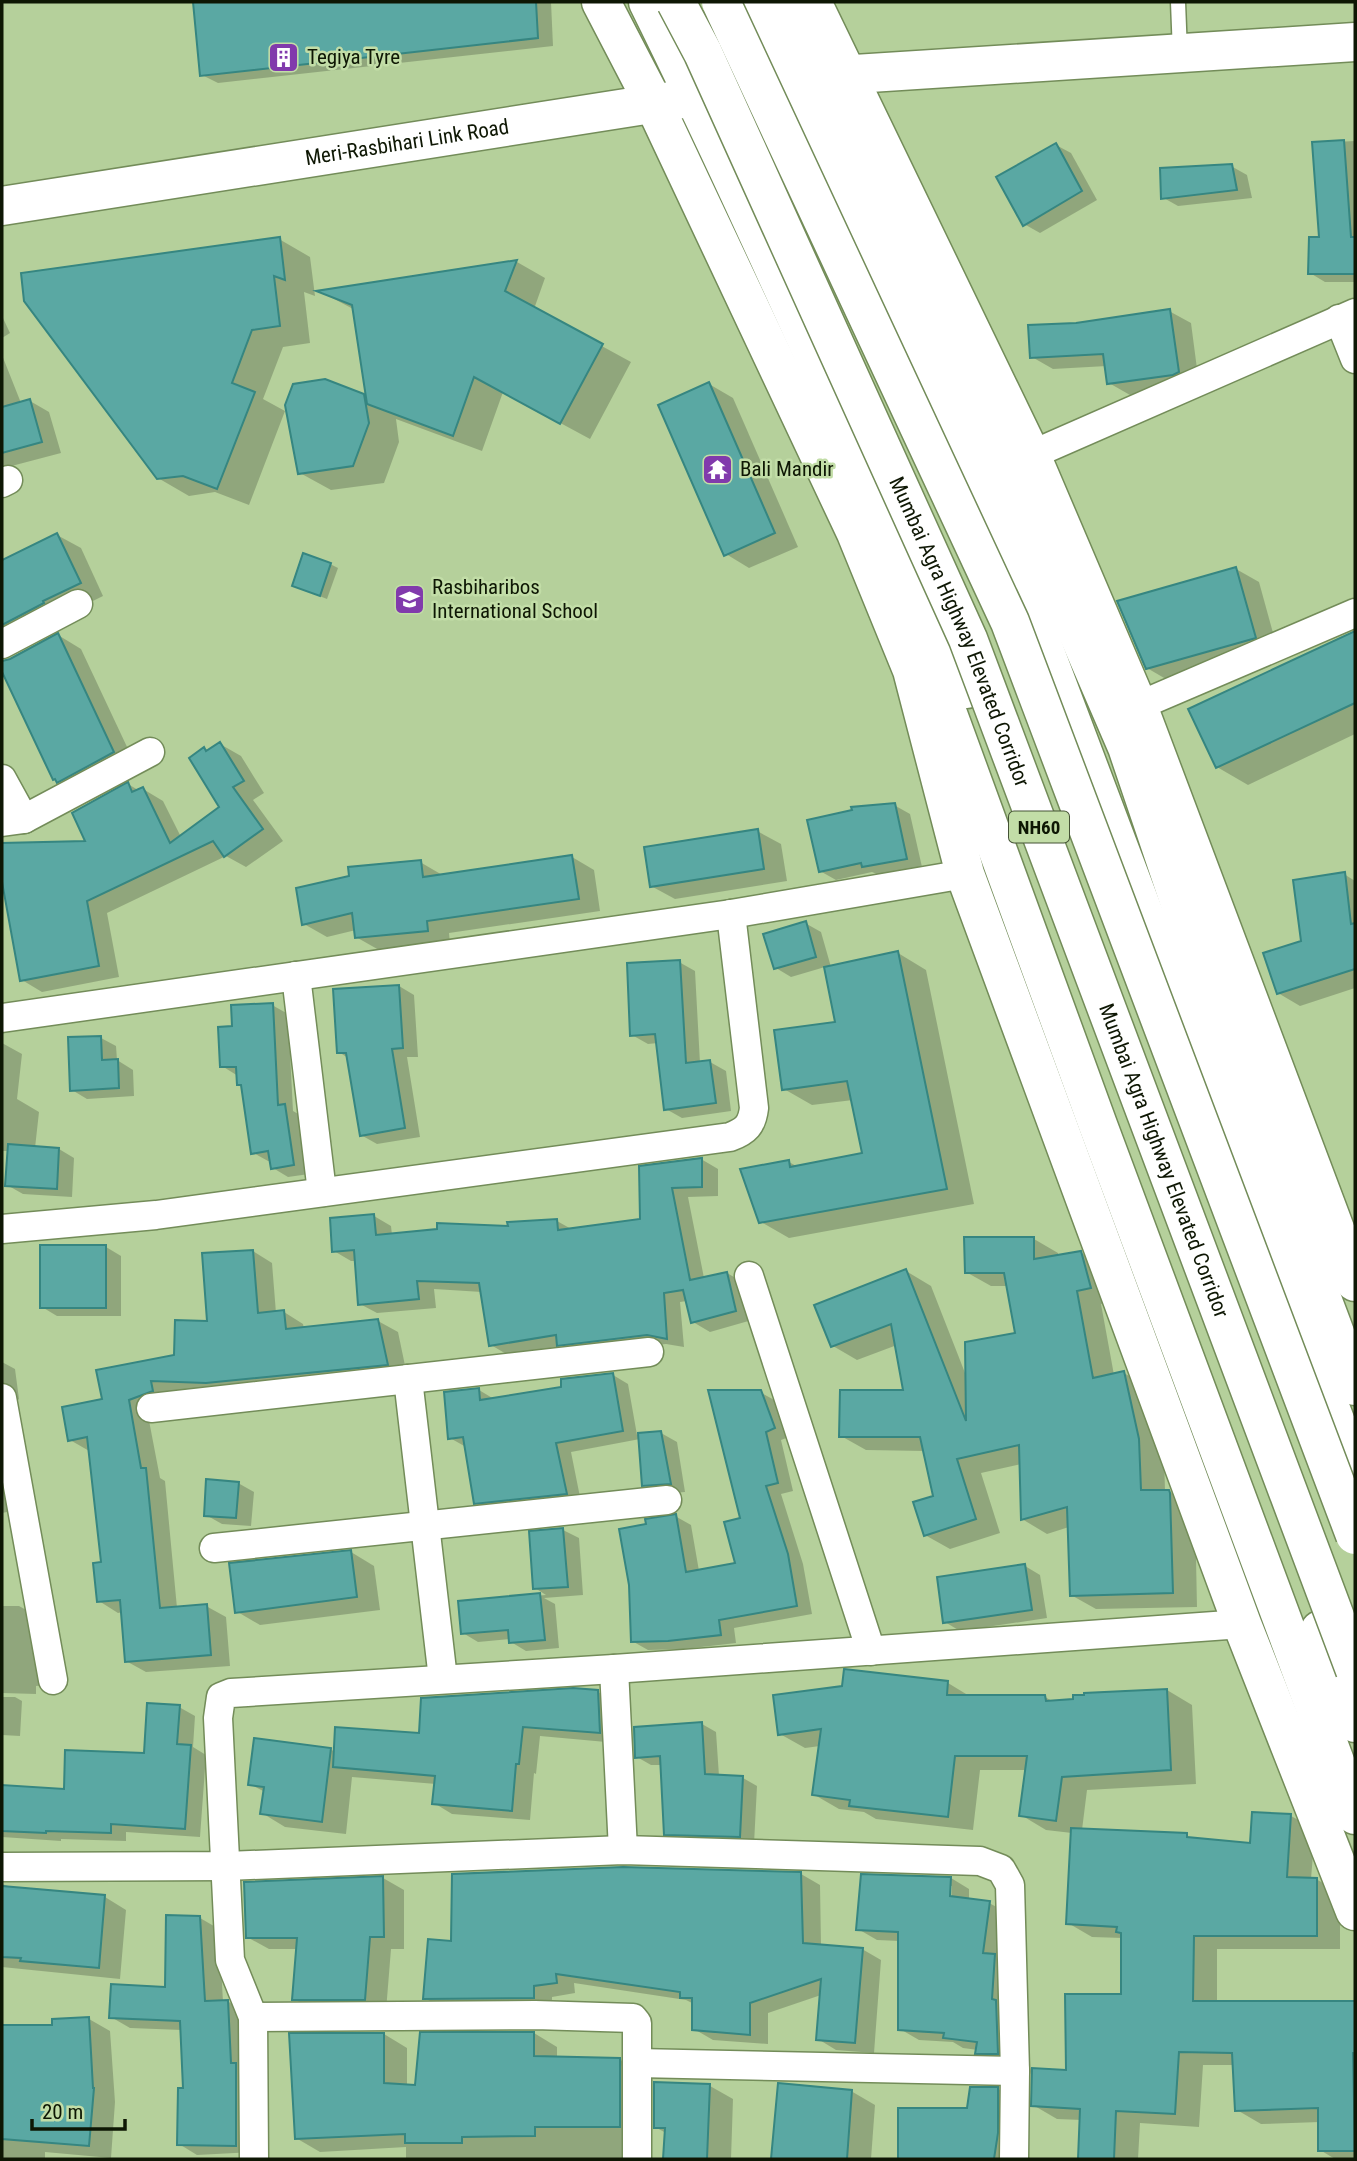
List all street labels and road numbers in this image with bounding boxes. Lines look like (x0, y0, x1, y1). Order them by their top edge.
street label: Meri-Rasbihari Link Road (303, 115, 511, 170)
street label: Mumbai Agra Highway Elevated Corridor (884, 473, 1034, 790)
road number: NH60 (1009, 812, 1069, 842)
street label: Mumbai Agra Highway Elevated Corridor (1094, 1000, 1234, 1321)

